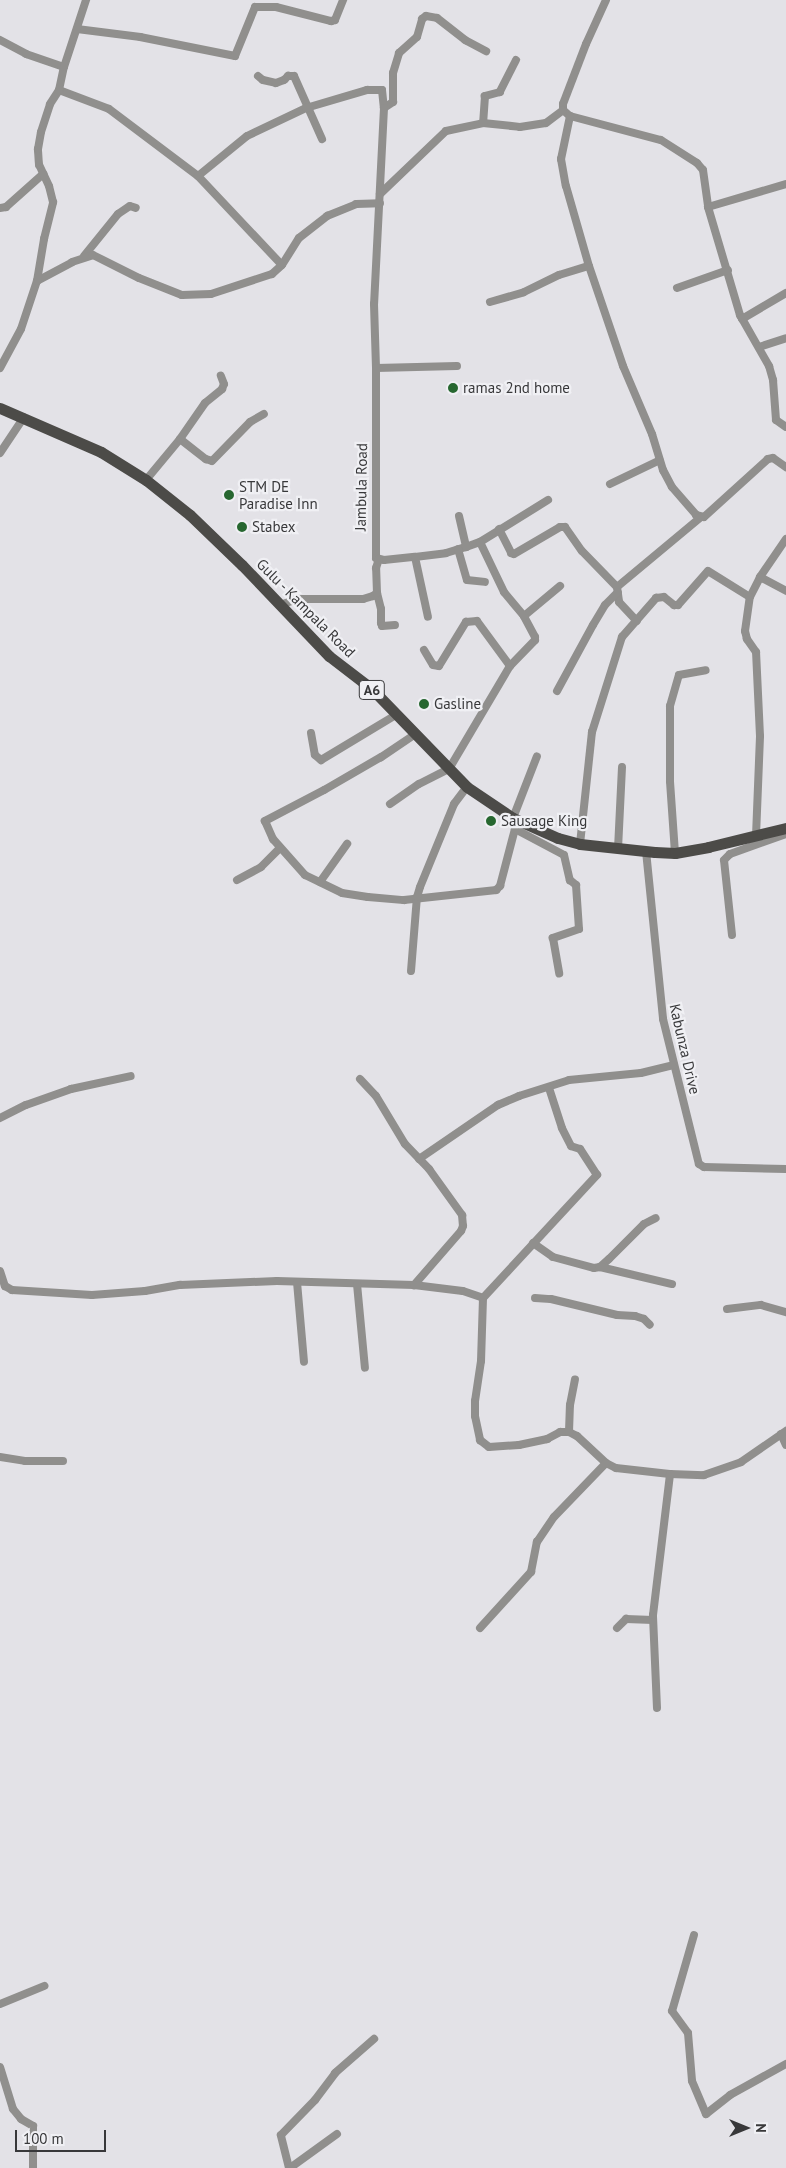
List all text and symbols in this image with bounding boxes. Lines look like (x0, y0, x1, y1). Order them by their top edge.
place label: ramas 2nd home (463, 379, 570, 397)
marker: ramas 2nd home (447, 382, 459, 394)
street label: Jambula Road (351, 443, 371, 531)
place label: STM DE Paradise Inn (239, 477, 318, 512)
marker: STM DE Paradise Inn (223, 489, 235, 501)
place label: Stabex (252, 518, 296, 536)
marker: Stabex (236, 521, 248, 533)
street label: Gulu - Kampala Road (252, 554, 360, 662)
road number: A6 (358, 678, 386, 702)
place label: Gasline (434, 695, 481, 713)
marker: Gasline (418, 698, 430, 710)
place label: Sausage King (501, 812, 587, 830)
marker: Sausage King (485, 815, 497, 827)
street label: Kabunza Drive (666, 1002, 704, 1096)
north arrow (721, 2103, 771, 2153)
scale bar (18, 2120, 109, 2152)
text: N (752, 2123, 770, 2133)
text: 100 m (23, 2129, 64, 2148)

